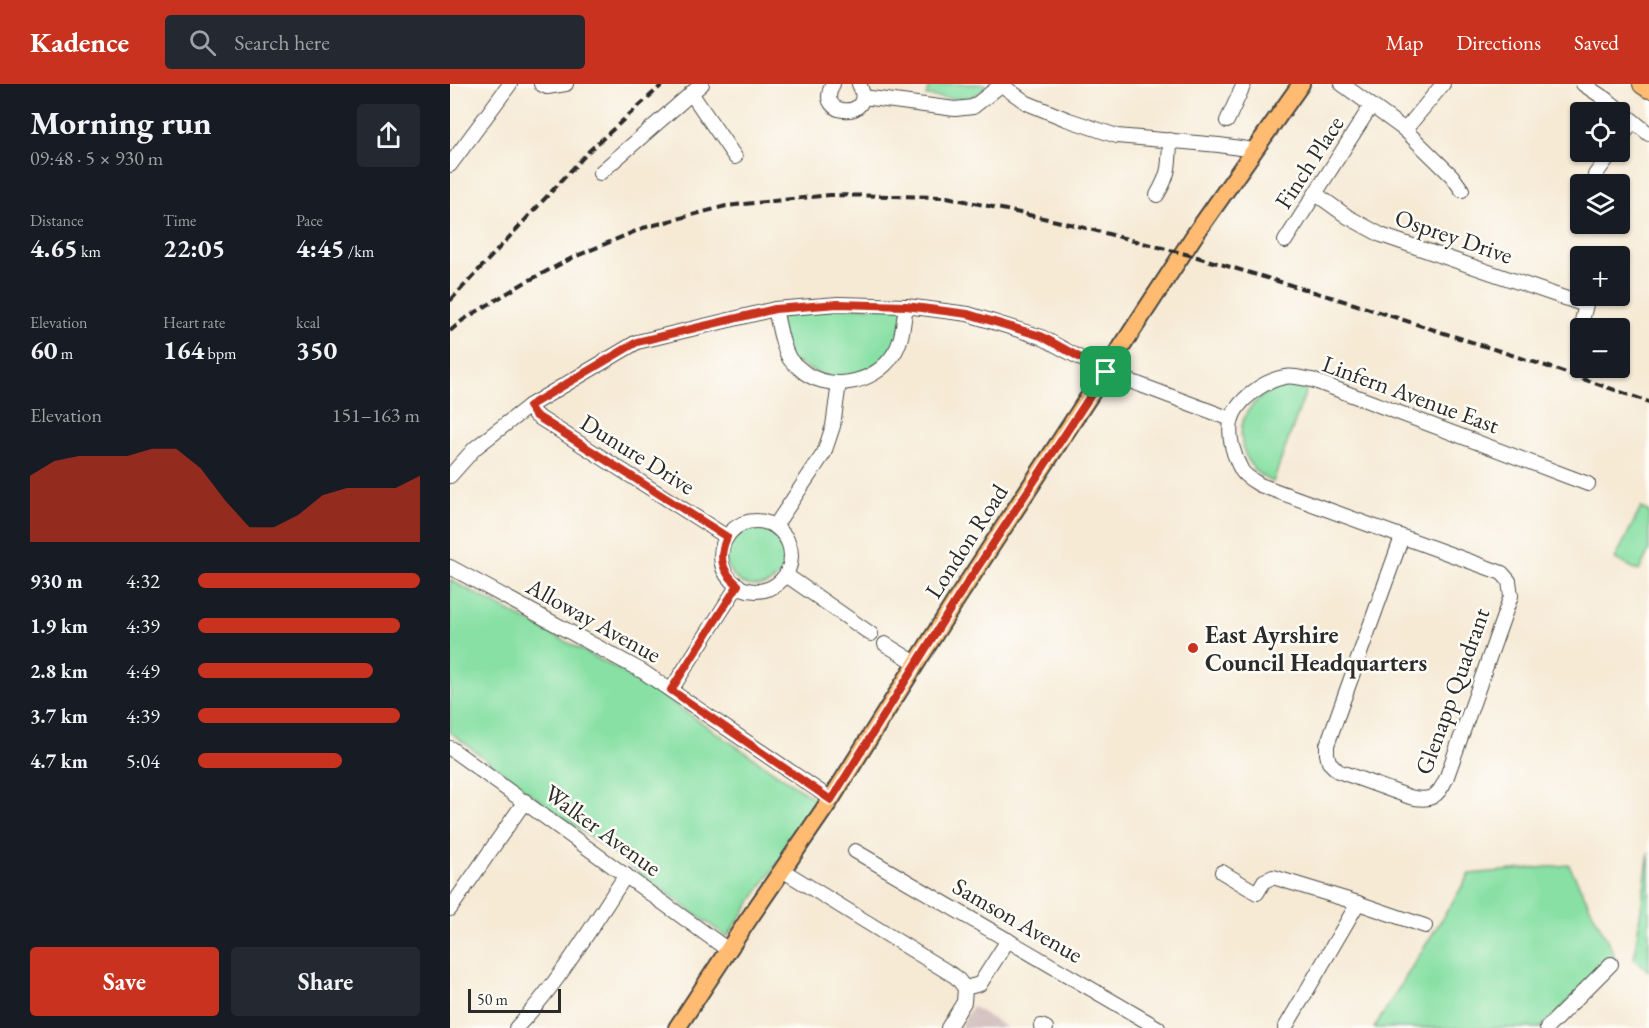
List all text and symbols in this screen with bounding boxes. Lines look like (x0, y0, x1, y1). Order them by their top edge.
search box (165, 15, 585, 69)
text: Kadence (30, 24, 129, 60)
icon: search (186, 26, 219, 59)
text: Search here (234, 28, 330, 57)
text: Map (1386, 29, 1423, 56)
text: Directions (1456, 29, 1541, 56)
text: Saved (1574, 29, 1619, 56)
text: Morning run (30, 101, 212, 144)
map controls (1570, 102, 1630, 378)
button: locate (1570, 102, 1630, 162)
button: share (357, 104, 420, 167)
street label: Finch Place (1267, 110, 1351, 214)
text: 09:48 · 5 × 930 m (30, 145, 163, 171)
button: layers (1570, 174, 1630, 234)
street label: Osprey Drive (1391, 201, 1517, 271)
text: Distance (30, 210, 83, 231)
text: Time (163, 210, 196, 231)
text: Pace (296, 210, 323, 231)
text: 4.65 (30, 231, 78, 265)
text: 22:05 (163, 231, 225, 265)
text: 4:45 (296, 231, 345, 265)
text: km (78, 241, 101, 262)
text: /km (345, 241, 374, 262)
button: + (1570, 246, 1630, 306)
text: Elevation (30, 312, 88, 333)
text: Heart rate (163, 312, 225, 333)
text: kcal (296, 312, 320, 333)
button: − (1570, 318, 1630, 378)
text: 60 (30, 333, 58, 367)
text: 164 (163, 333, 204, 367)
text: 350 (296, 333, 337, 367)
text: m (58, 343, 73, 364)
text: bpm (204, 343, 236, 364)
pin (1080, 346, 1131, 397)
street label: Linfern Avenue East (1318, 348, 1504, 441)
icon: arrive (1089, 355, 1122, 388)
text: Elevation (30, 402, 102, 428)
text: 151–163 m (332, 402, 420, 428)
street label: Dunure Drive (575, 407, 701, 501)
street label: London Road (918, 477, 1015, 604)
text: 930 m (30, 568, 83, 594)
text: 4:32 (126, 568, 160, 594)
street label: Alloway Avenue (520, 570, 667, 670)
street label: Glenapp Quadrant (1407, 603, 1497, 779)
text: 1.9 km (30, 613, 88, 639)
text: 4:39 (126, 613, 160, 639)
place label: East Ayrshire Council Headquarters (1205, 619, 1427, 679)
marker: East Ayrshire Council Headquarters (1186, 641, 1200, 655)
text: 2.8 km (30, 658, 88, 684)
text: 4:49 (126, 658, 160, 684)
text: 3.7 km (30, 703, 88, 729)
text: 4:39 (126, 703, 160, 729)
text: 4.7 km (30, 748, 88, 774)
text: 5:04 (126, 748, 160, 774)
street label: Walker Avenue (538, 777, 668, 883)
street label: Samson Avenue (947, 870, 1089, 970)
button: Save (30, 947, 219, 1016)
button: Share (231, 947, 420, 1016)
scale bar (468, 986, 561, 1014)
text: 50 m (477, 989, 508, 1010)

